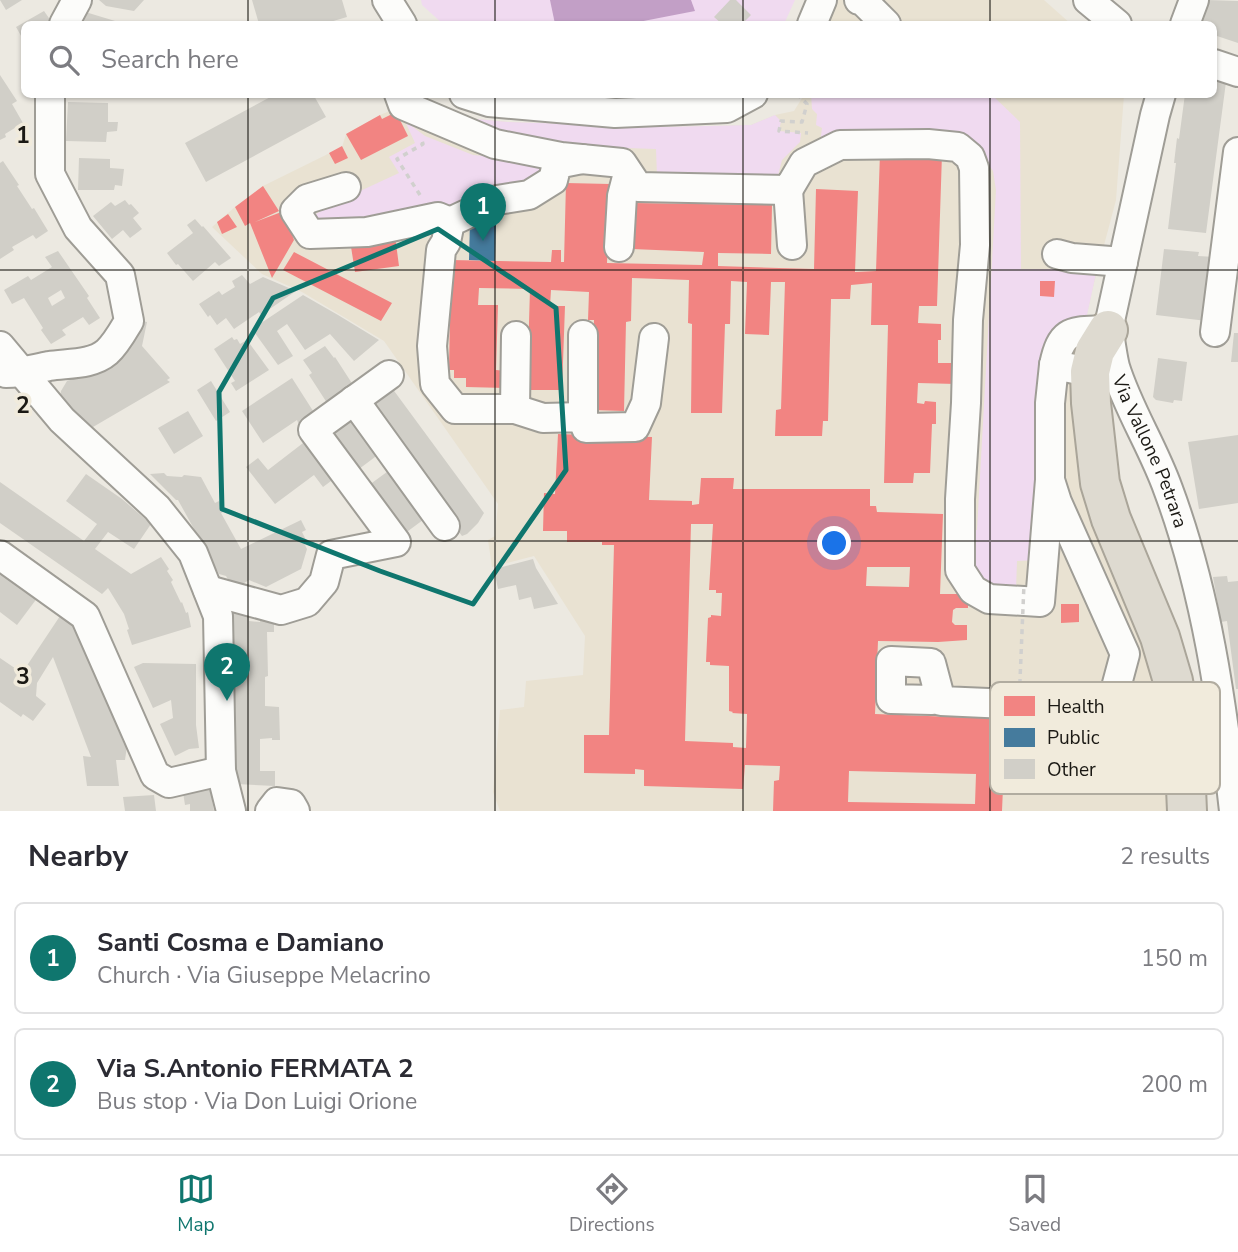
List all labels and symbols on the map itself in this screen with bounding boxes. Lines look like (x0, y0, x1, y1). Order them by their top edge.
text: 1 (16, 120, 30, 151)
pin: 1 (460, 183, 506, 241)
street label: Via Vallone Petrara (1105, 370, 1193, 531)
text: 2 (16, 390, 30, 421)
your location (817, 526, 851, 560)
pin: 2 (204, 643, 250, 701)
text: 3 (16, 661, 30, 692)
legend (990, 682, 1220, 794)
text: Health (1047, 694, 1105, 720)
text: Public (1047, 725, 1100, 751)
text: Other (1047, 757, 1096, 783)

